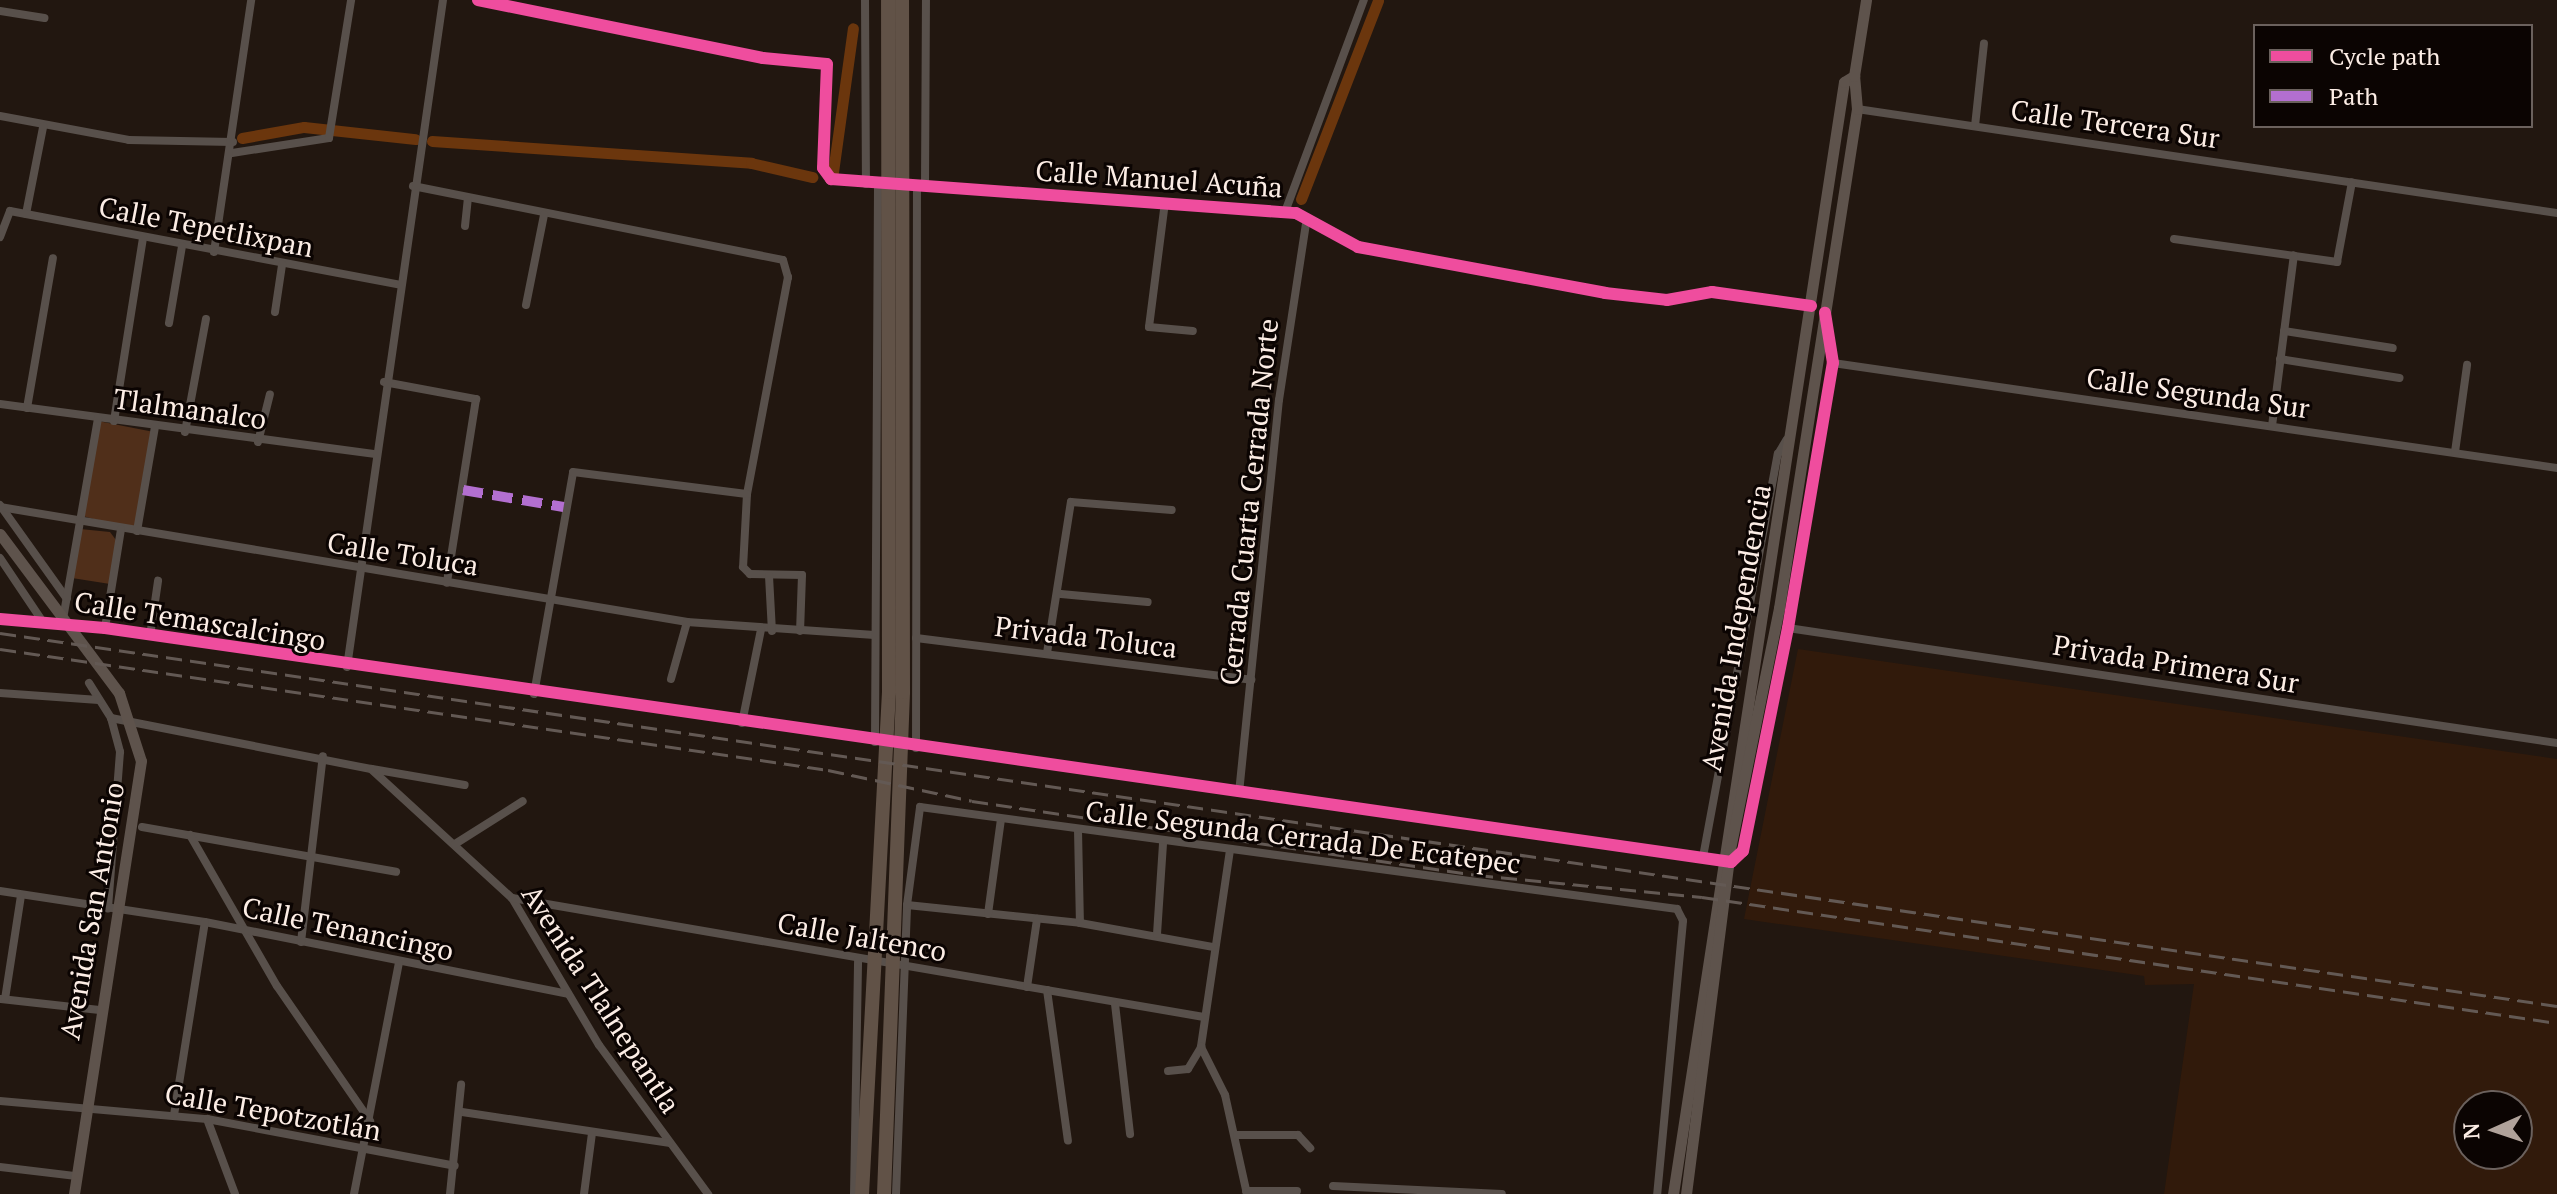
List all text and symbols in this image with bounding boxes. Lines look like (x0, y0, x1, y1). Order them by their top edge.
legend (2253, 24, 2533, 128)
text: Cycle path (2329, 40, 2440, 72)
text: Path (2329, 80, 2378, 112)
street label: Calle Tercera Sur (2008, 93, 2222, 155)
street label: Calle Manuel Acuña (1034, 154, 1284, 204)
street label: Calle Tepetlixpan (96, 190, 316, 264)
street label: Cerrada Cuarta Cerrada Norte (1213, 317, 1285, 687)
street label: Calle Segunda Sur (2084, 361, 2312, 425)
street label: Tlalmanalco (111, 382, 269, 436)
street label: Avenida Independencia (1694, 482, 1778, 774)
street label: Calle Toluca (325, 525, 481, 583)
street label: Calle Temascalcingo (72, 585, 328, 657)
street label: Privada Toluca (993, 609, 1179, 665)
street label: Privada Primera Sur (2051, 628, 2301, 700)
street label: Avenida San Antonio (53, 779, 131, 1043)
street label: Calle Segunda Cerrada De Ecatepec (1084, 794, 1522, 880)
street label: Avenida Tlalnepantla (515, 879, 687, 1119)
street label: Calle Tenancingo (239, 890, 457, 968)
street label: Calle Jaltenco (775, 906, 949, 968)
street label: Calle Tepotzotlán (162, 1076, 384, 1148)
north arrow (2453, 1090, 2533, 1170)
text: N (2456, 1122, 2485, 1140)

